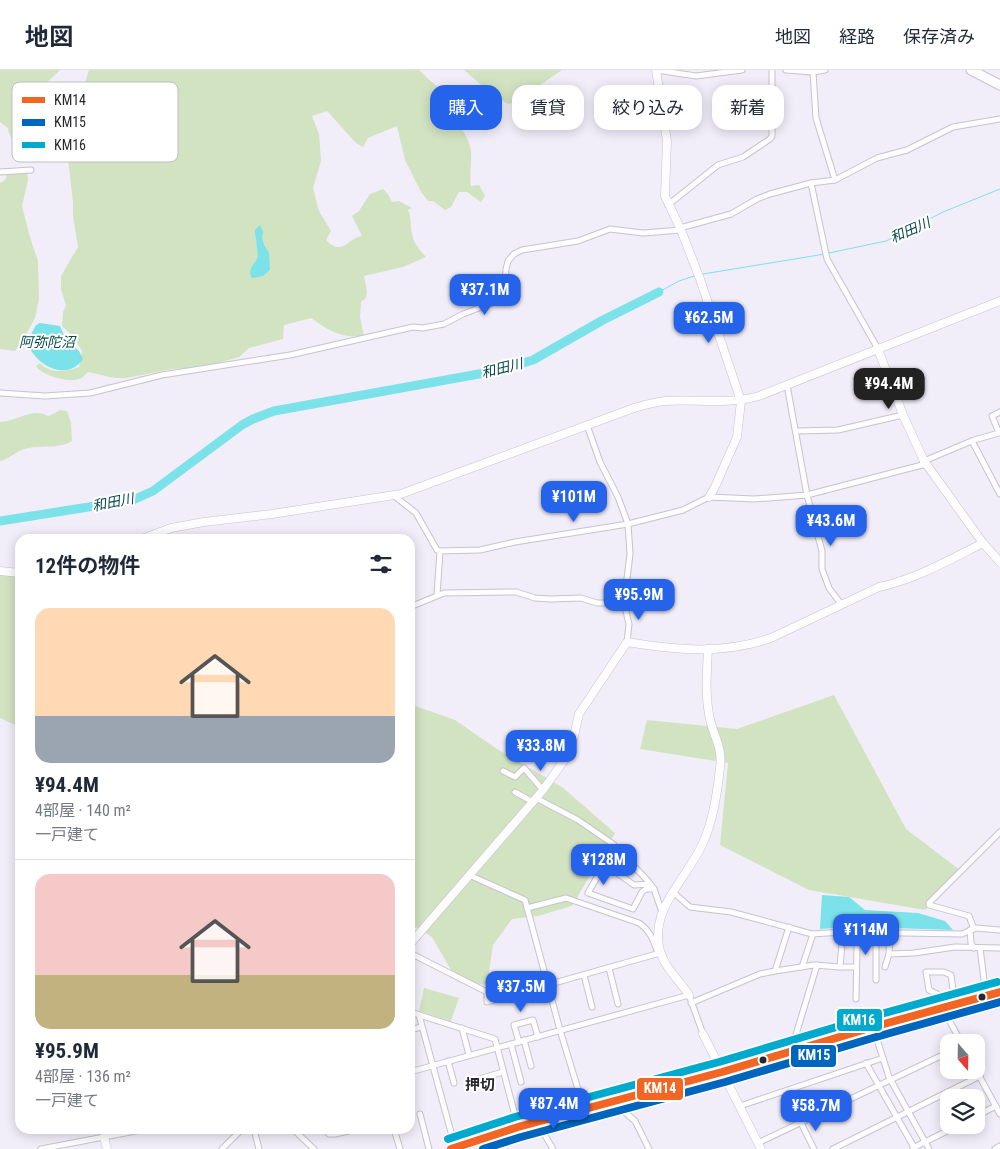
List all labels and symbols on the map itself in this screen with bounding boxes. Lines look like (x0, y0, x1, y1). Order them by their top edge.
legend (12, 82, 178, 162)
text: KM14 (54, 92, 86, 108)
text: KM15 (54, 114, 86, 130)
text: KM16 (54, 137, 86, 153)
water label: 和田川 (888, 213, 934, 246)
pin: ¥37.1M (444, 274, 526, 316)
pin: ¥62.5M (668, 302, 750, 344)
water label: 阿弥陀沼 (19, 334, 77, 350)
water label: 和田川 (480, 355, 526, 381)
pin: ¥94.4M (848, 368, 930, 410)
pin: ¥101M (539, 480, 609, 523)
water label: 和田川 (91, 490, 137, 514)
pin: ¥43.6M (790, 504, 872, 547)
pin: ¥95.9M (598, 578, 680, 621)
pin: ¥33.8M (500, 730, 582, 772)
pin: ¥128M (569, 844, 639, 886)
pin: ¥114M (831, 914, 901, 956)
pin: ¥37.5M (480, 970, 562, 1013)
unlabelled marker (977, 992, 987, 1002)
line badge: KM16 (836, 1008, 883, 1032)
text: KM16 (843, 1012, 875, 1028)
north arrow (940, 1034, 985, 1079)
line badge: KM15 (790, 1044, 837, 1068)
text: KM15 (798, 1047, 830, 1063)
unlabelled marker (758, 1055, 768, 1065)
district label: 押切 (465, 1076, 495, 1094)
line badge: KM14 (636, 1077, 684, 1101)
text: KM14 (644, 1080, 676, 1096)
pin: ¥87.4M (513, 1088, 595, 1130)
pin: ¥58.7M (775, 1090, 857, 1132)

